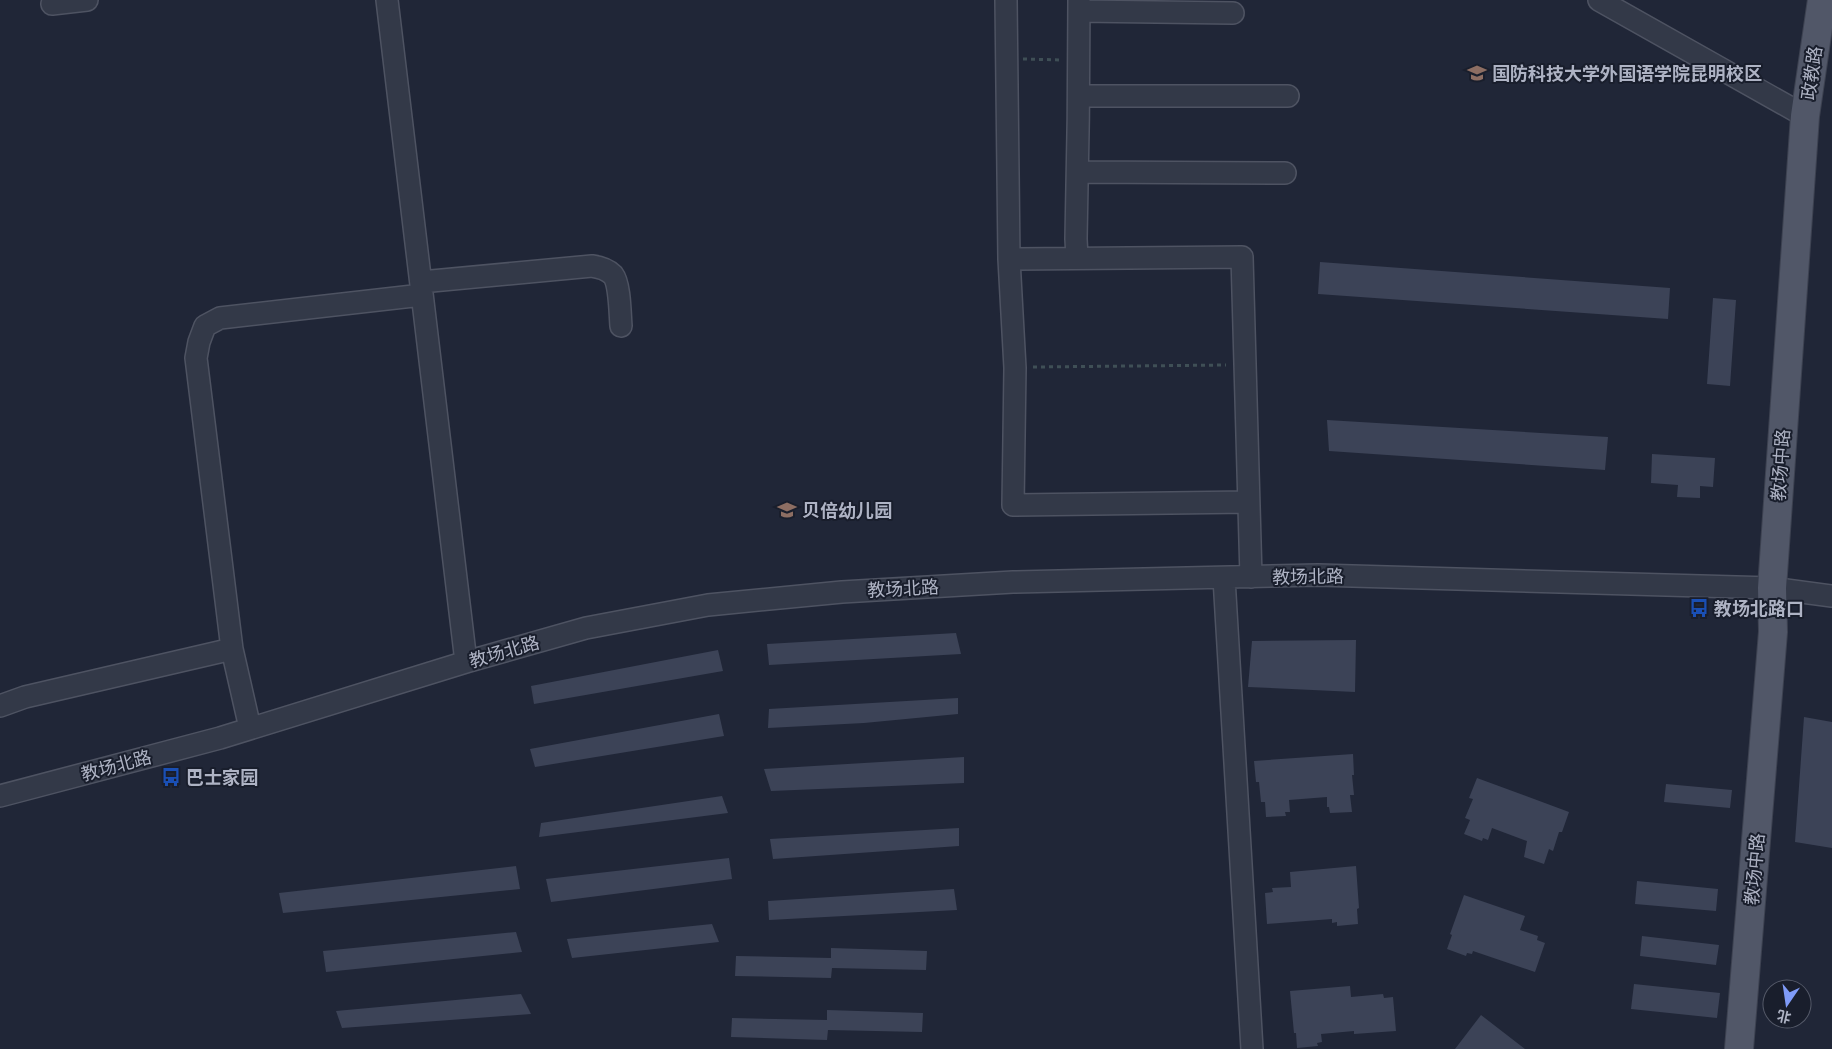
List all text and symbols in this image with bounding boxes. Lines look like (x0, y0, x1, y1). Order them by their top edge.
street label: 政教路 (1796, 45, 1826, 101)
school or university icon: 国防科技大学外国语学院昆明校区 (1466, 62, 1488, 84)
place label: 国防科技大学外国语学院昆明校区 (1492, 62, 1762, 84)
street label: 教场中路 (1767, 428, 1793, 502)
school or university icon: 贝倍幼儿园 (776, 499, 798, 521)
place label: 贝倍幼儿园 (802, 499, 892, 521)
street label: 教场北路 (1272, 564, 1344, 588)
street label: 教场北路 (866, 575, 940, 601)
bus stop icon: 教场北路口 (1688, 597, 1710, 619)
place label: 教场北路口 (1714, 597, 1804, 619)
street label: 教场北路 (466, 631, 542, 671)
street label: 教场北路 (78, 745, 154, 785)
bus stop icon: 巴士家园 (160, 766, 182, 788)
place label: 巴士家园 (186, 766, 258, 788)
street label: 教场中路 (1740, 832, 1768, 906)
north arrow (1762, 979, 1812, 1029)
text: 北 (1775, 1007, 1793, 1027)

